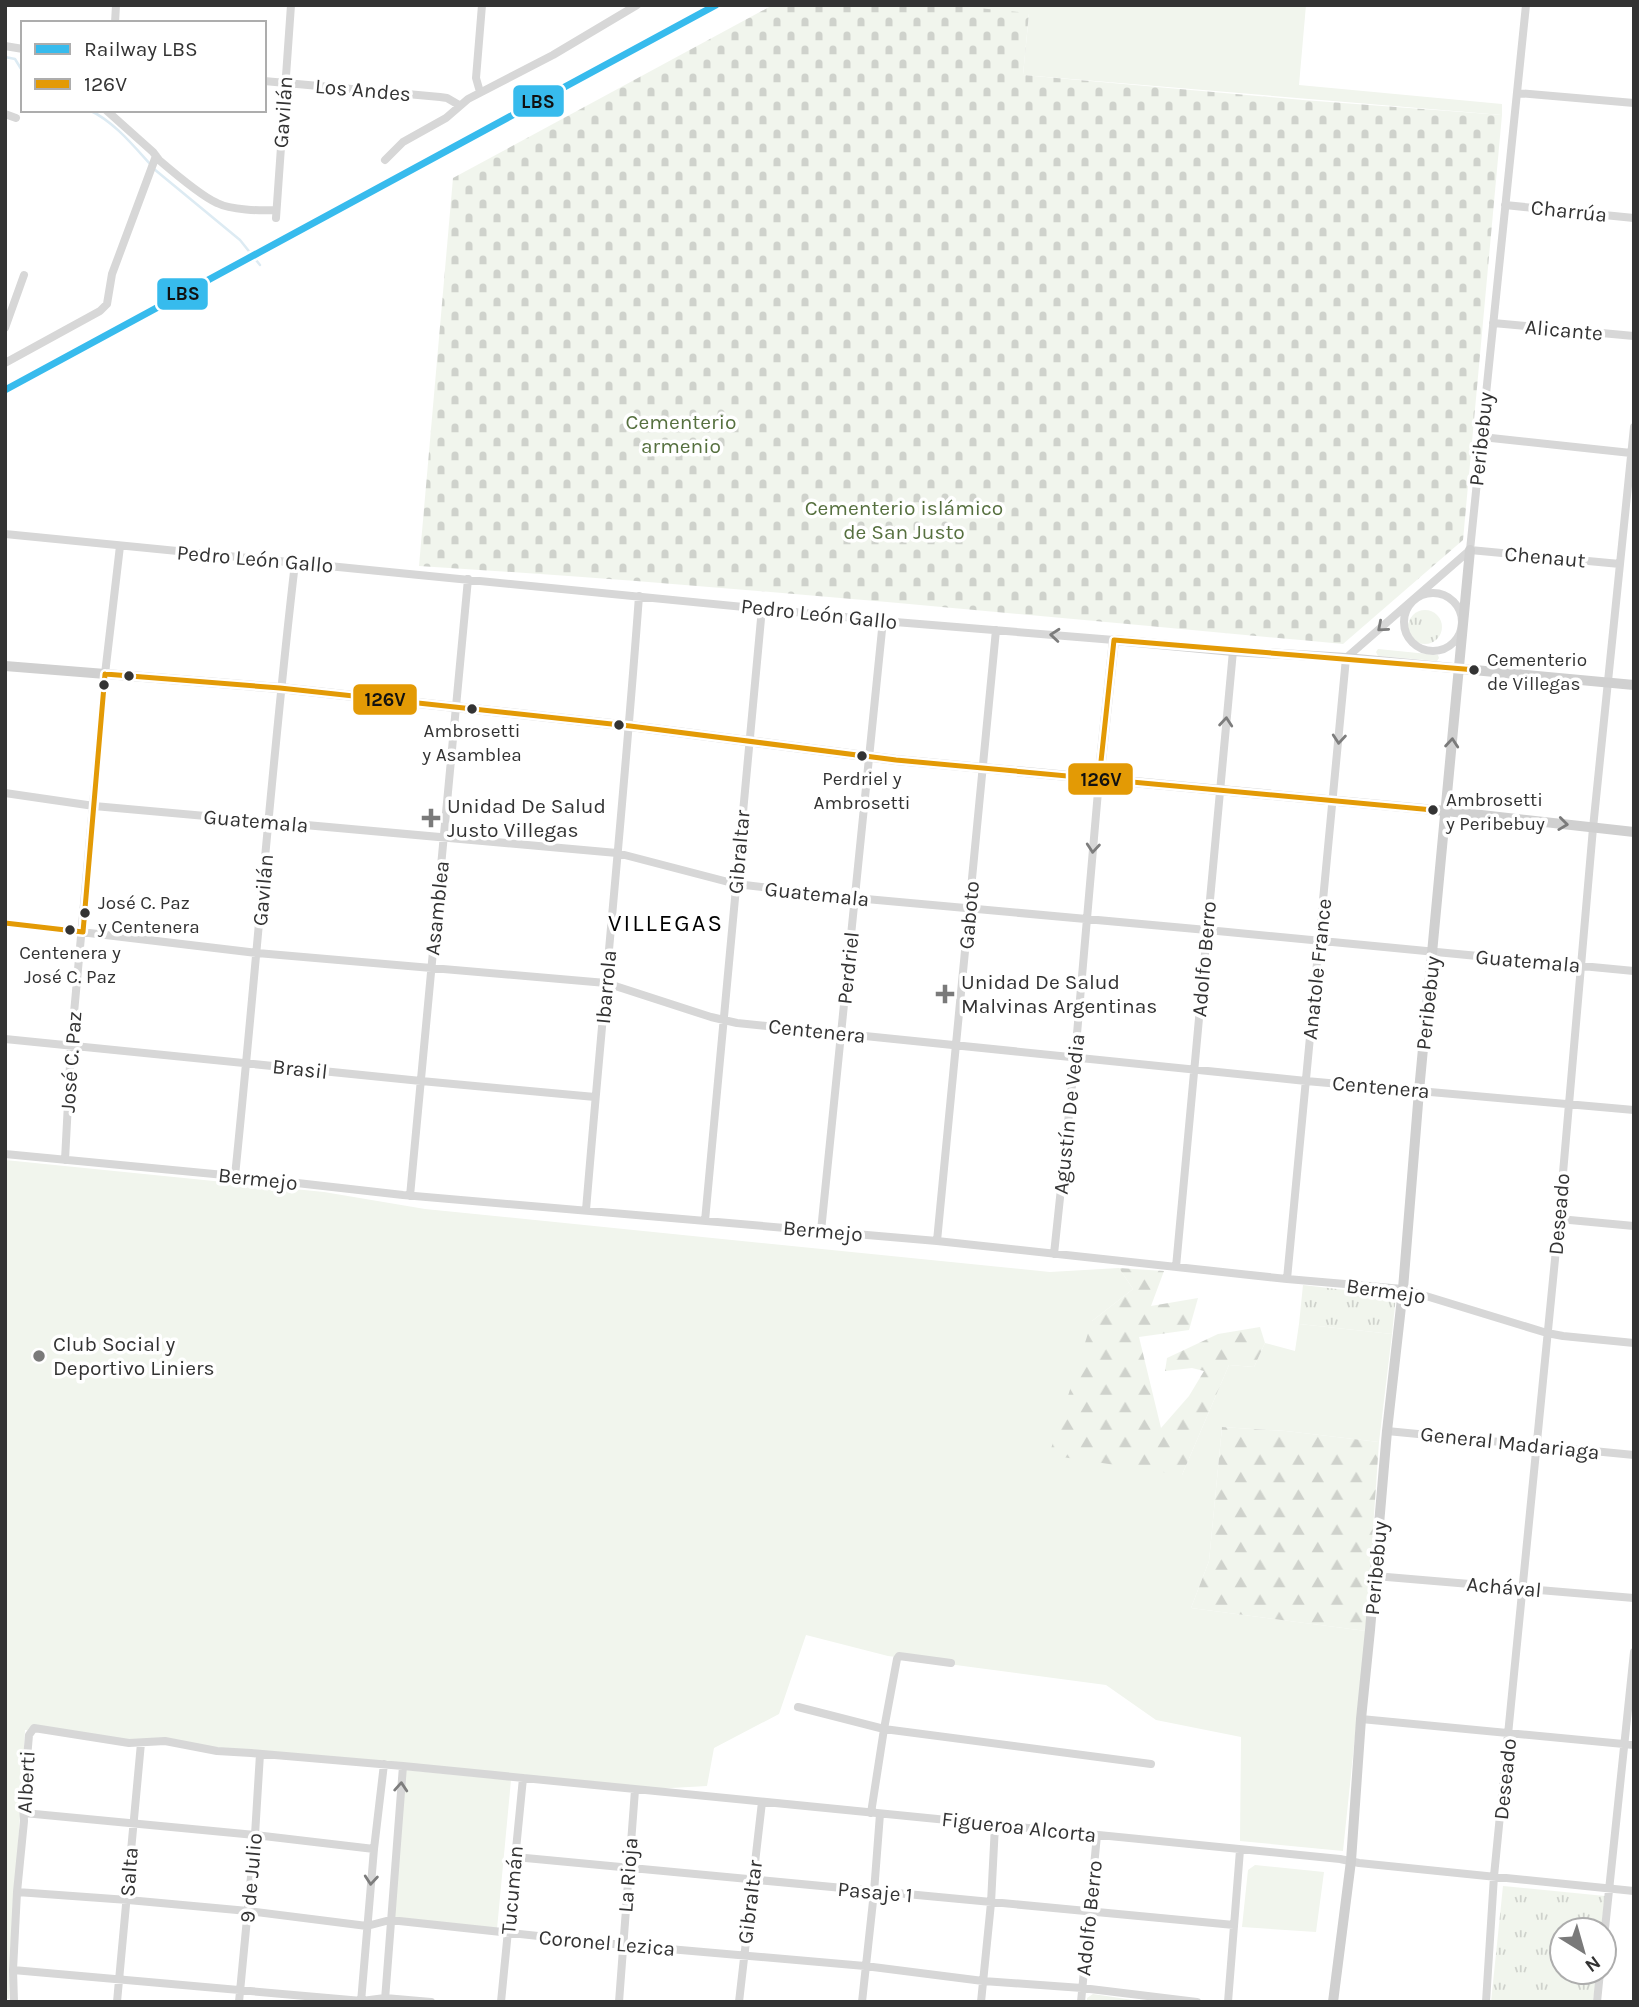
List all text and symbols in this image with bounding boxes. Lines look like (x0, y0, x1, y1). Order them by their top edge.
legend (21, 21, 266, 112)
text: Railway LBS (84, 37, 198, 61)
text: 126V (84, 72, 127, 96)
street label: Los Andes (314, 74, 412, 106)
street label: Gavilán (269, 75, 297, 149)
line badge: LBS (512, 84, 565, 118)
text: LBS (521, 91, 555, 113)
street label: Charrúa (1530, 195, 1608, 227)
line badge: LBS (156, 277, 209, 311)
text: LBS (166, 283, 200, 305)
street label: Alicante (1524, 315, 1604, 345)
street label: Peribebuy (1464, 391, 1498, 487)
park label: Cementerio armenio (626, 410, 736, 458)
park label: Cementerio islámico de San Justo (805, 496, 1003, 544)
street label: Pedro León Gallo (176, 540, 334, 578)
street label: Chenaut (1504, 542, 1587, 573)
street label: Pedro León Gallo (740, 594, 898, 634)
one-way arrow (1377, 619, 1390, 631)
one-way arrow (1049, 628, 1060, 643)
place label: Cementerio de Villegas (1487, 649, 1587, 695)
marker: Cementerio de Villegas (1467, 663, 1481, 677)
unlabelled marker (122, 669, 136, 683)
unlabelled marker (97, 678, 111, 692)
line badge: 126V (352, 683, 418, 716)
text: 126V (364, 689, 406, 711)
marker: Ambrosetti y Asamblea (465, 702, 479, 716)
one-way arrow (1218, 717, 1233, 728)
unlabelled marker (612, 718, 626, 732)
place label: Ambrosetti y Asamblea (421, 720, 522, 766)
one-way arrow (1331, 734, 1346, 745)
one-way arrow (1444, 737, 1459, 748)
marker: Perdriel y Ambrosetti (855, 749, 869, 763)
line badge: 126V (1067, 762, 1134, 796)
place label: Perdriel y Ambrosetti (814, 768, 910, 814)
text: 126V (1080, 769, 1122, 791)
place label: Ambrosetti y Peribebuy (1445, 789, 1545, 835)
place label: Unidad De Salud Justo Villegas (447, 794, 606, 842)
marker: Ambrosetti y Peribebuy (1426, 803, 1440, 817)
street label: Guatemala (203, 804, 309, 838)
marker: Unidad De Salud Justo Villegas (421, 808, 441, 828)
street label: Gibraltar (723, 809, 755, 895)
one-way arrow (1557, 817, 1568, 832)
one-way arrow (1086, 843, 1101, 854)
street label: Gavilán (248, 853, 278, 927)
street label: Asamblea (420, 860, 454, 956)
street label: Guatemala (763, 877, 871, 911)
street label: Gaboto (954, 880, 984, 950)
place label: José C. Paz y Centenera (97, 892, 200, 938)
street label: Anatole France (1298, 897, 1336, 1041)
street label: Adolfo Berro (1187, 900, 1221, 1018)
marker: José C. Paz y Centenera (78, 906, 92, 920)
district label: VILLEGAS (608, 909, 724, 937)
marker: Centenera y José C. Paz (63, 923, 77, 937)
street label: Perdriel (832, 930, 864, 1006)
place label: Centenera y José C. Paz (19, 942, 121, 988)
street label: Guatemala (1475, 944, 1581, 978)
street label: Ibarrola (591, 949, 621, 1025)
street label: Peribebuy (1411, 955, 1445, 1051)
place label: Unidad De Salud Malvinas Argentinas (961, 970, 1157, 1018)
marker: Unidad De Salud Malvinas Argentinas (935, 984, 955, 1004)
street label: José C. Paz (55, 1011, 87, 1113)
street label: Centenera (767, 1014, 867, 1048)
street label: Agustín De Vedia (1049, 1033, 1089, 1195)
street label: Brasil (271, 1054, 329, 1084)
street label: Centenera (1331, 1071, 1431, 1103)
street label: Bermejo (217, 1163, 299, 1195)
street label: Deseado (1543, 1172, 1575, 1256)
street label: Bermejo (782, 1216, 864, 1246)
street label: Bermejo (1345, 1274, 1427, 1308)
place label: Club Social y Deportivo Liniers (53, 1332, 215, 1380)
marker: Club Social y Deportivo Liniers (31, 1348, 47, 1364)
street label: General Madariaga (1419, 1422, 1601, 1464)
street label: Peribebuy (1360, 1520, 1392, 1616)
street label: Achával (1466, 1572, 1542, 1602)
street label: Deseado (1489, 1737, 1521, 1821)
street label: Alberti (12, 1750, 40, 1814)
one-way arrow (393, 1781, 408, 1792)
street label: Figueroa Alcorta (940, 1807, 1098, 1847)
street label: 9 de Julio (235, 1832, 267, 1924)
street label: La Rioja (613, 1837, 643, 1913)
street label: Tucumán (496, 1845, 528, 1935)
street label: Salta (115, 1846, 143, 1898)
street label: Gibraltar (733, 1858, 767, 1945)
street label: Adolfo Berro (1071, 1859, 1107, 1977)
one-way arrow (364, 1875, 379, 1886)
street label: Pasaje 1 (837, 1877, 913, 1907)
north arrow (1548, 1916, 1618, 1986)
street label: Coronel Lezica (538, 1925, 676, 1961)
text: N (1581, 1951, 1605, 1977)

